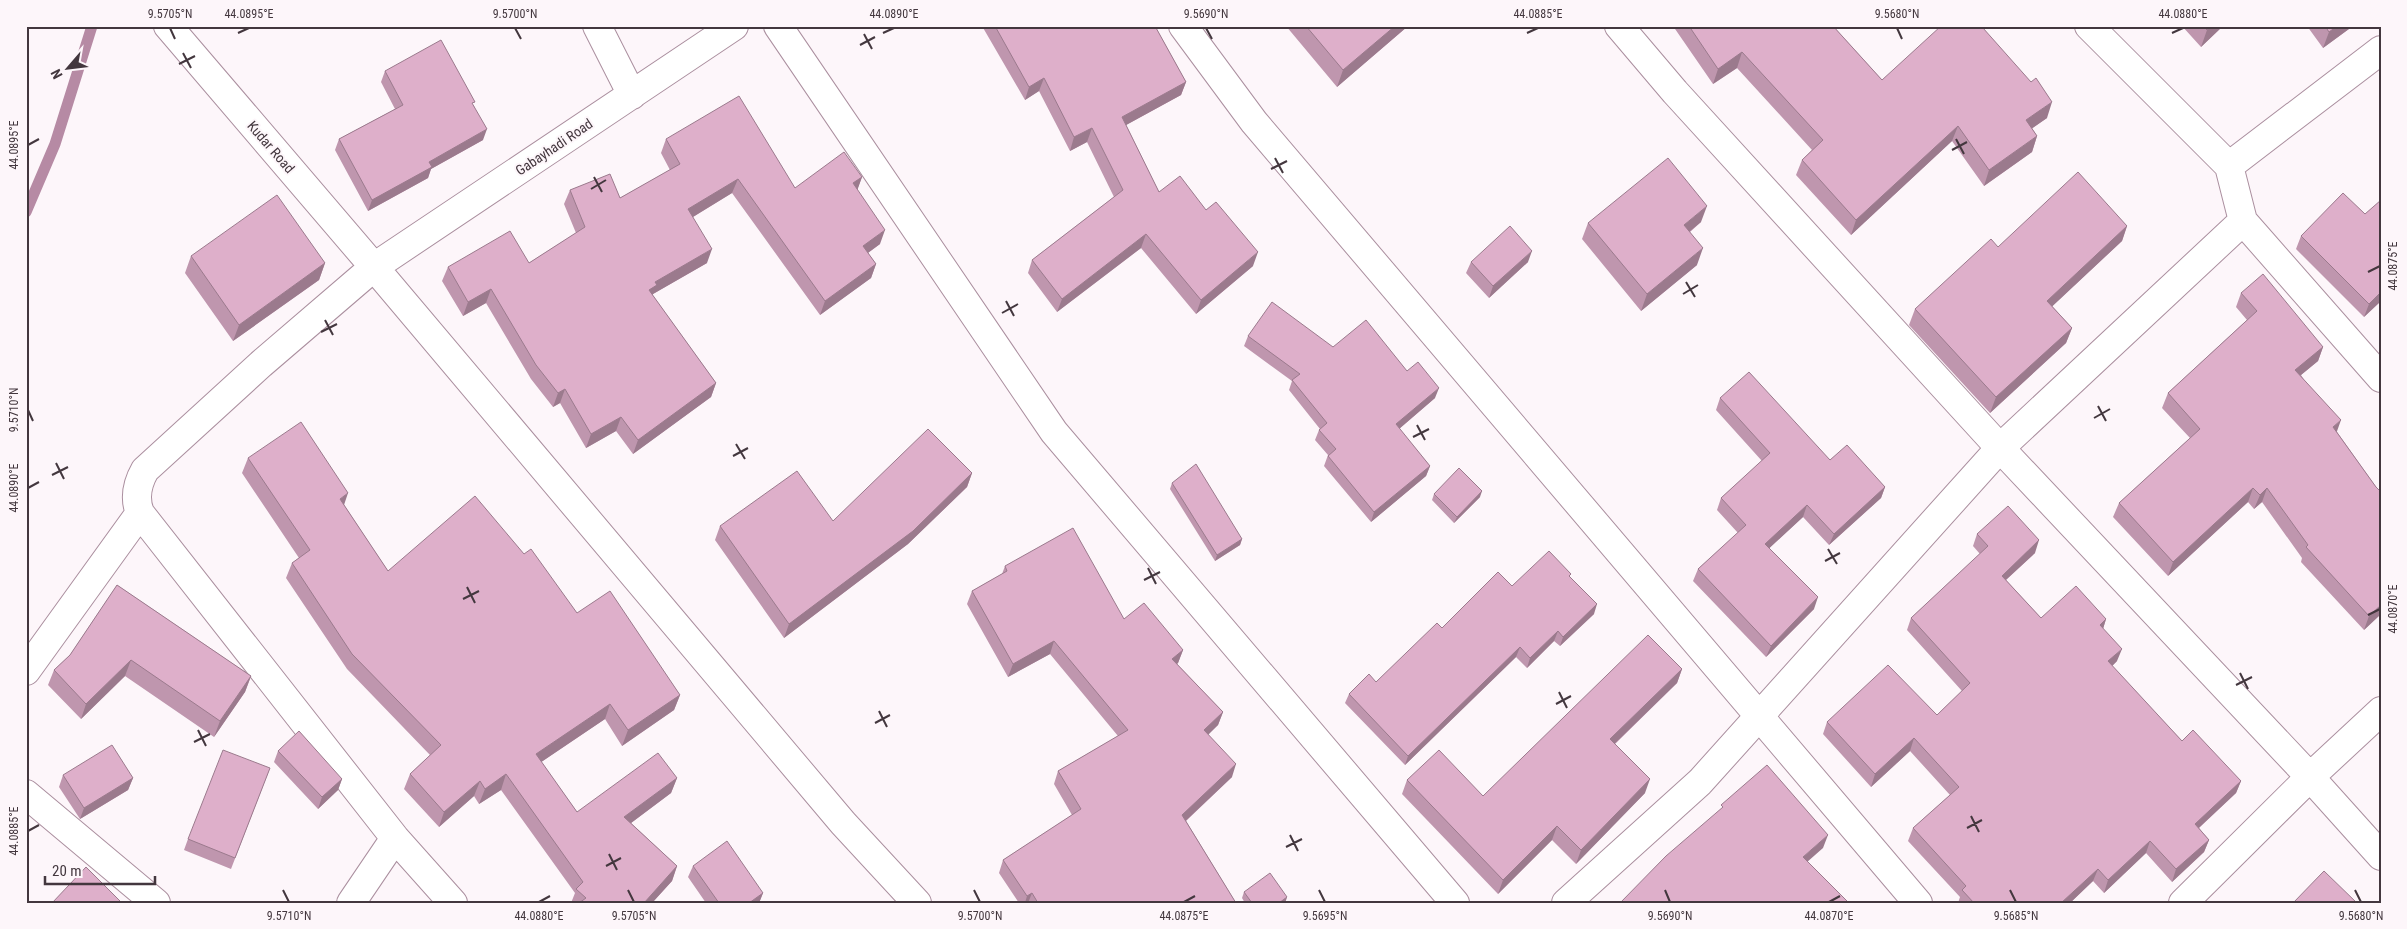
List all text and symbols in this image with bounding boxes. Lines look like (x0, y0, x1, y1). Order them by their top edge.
text: 9.5705°N (148, 7, 192, 21)
text: 44.0895°E (224, 7, 274, 21)
text: 9.5700°N (493, 7, 537, 21)
text: 44.0890°E (869, 7, 919, 21)
text: 9.5690°N (1184, 7, 1228, 21)
text: 44.0885°E (1513, 7, 1563, 21)
text: 9.5680°N (1875, 7, 1919, 21)
text: 44.0880°E (2158, 7, 2208, 21)
north arrow (42, 42, 92, 92)
text: N (47, 67, 66, 82)
street label: Gabayhadi Road (513, 115, 595, 179)
street label: Kudar Road (244, 118, 298, 176)
text: 44.0895°E (7, 120, 21, 170)
text: 44.0875°E (2386, 241, 2400, 291)
text: 9.5710°N (7, 388, 21, 432)
text: 44.0890°E (7, 463, 21, 513)
text: 44.0870°E (2386, 584, 2400, 634)
text: 44.0885°E (7, 806, 21, 856)
scale bar (45, 854, 155, 886)
text: 20 m (52, 862, 82, 880)
text: 9.5710°N (267, 909, 311, 923)
text: 44.0880°E (514, 909, 564, 923)
text: 9.5705°N (612, 909, 656, 923)
text: 9.5700°N (958, 909, 1002, 923)
text: 44.0875°E (1159, 909, 1209, 923)
text: 9.5695°N (1303, 909, 1347, 923)
text: 9.5690°N (1648, 909, 1692, 923)
text: 44.0870°E (1804, 909, 1854, 923)
text: 9.5685°N (1994, 909, 2038, 923)
text: 9.5680°N (2339, 909, 2383, 923)

